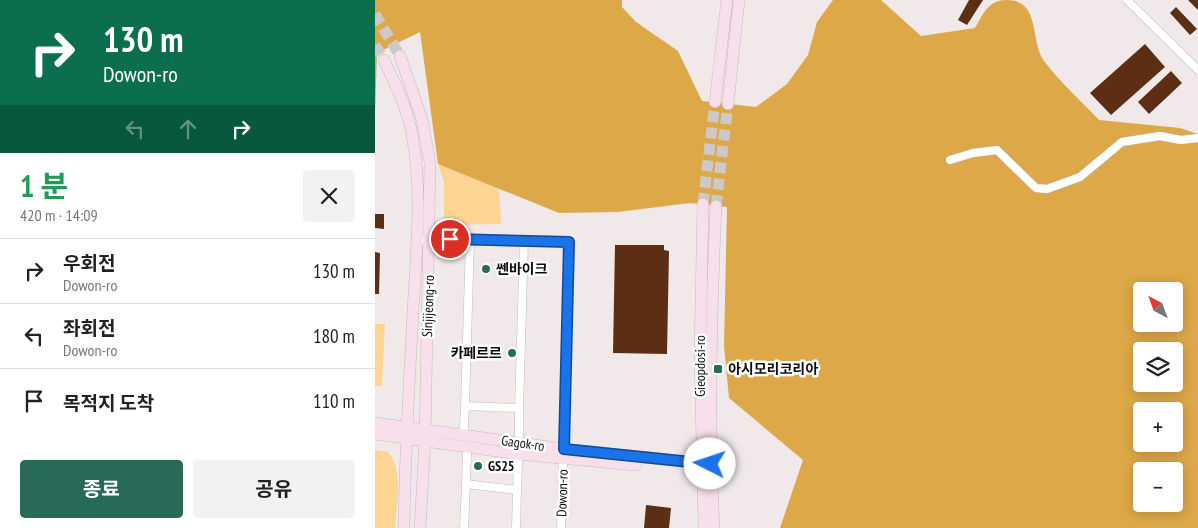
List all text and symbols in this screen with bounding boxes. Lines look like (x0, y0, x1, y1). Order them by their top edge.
text: 130 m (103, 16, 184, 62)
icon: right (20, 20, 85, 85)
text: Dowon-ro (103, 60, 178, 88)
icon: left (121, 115, 149, 143)
icon: ahead (174, 115, 202, 143)
icon: right (227, 115, 255, 143)
text: 1 분 (20, 166, 68, 205)
button: close (303, 170, 355, 222)
text: 420 m · 14:09 (20, 205, 98, 225)
pin (429, 218, 471, 260)
icon: arrive (436, 225, 464, 253)
text: 우회전 (63, 251, 115, 275)
icon: right (20, 257, 48, 285)
text: 130 m (313, 259, 355, 283)
place label: 쎈바이크 (496, 260, 548, 278)
marker: 쎈바이크 (480, 263, 492, 275)
text: Dowon-ro (63, 275, 117, 295)
street label: Sinjijeong-ro (418, 275, 438, 337)
north arrow (1133, 282, 1183, 332)
map controls (1133, 282, 1183, 512)
text: 좌회전 (63, 316, 115, 340)
icon: left (20, 322, 48, 350)
text: 180 m (313, 324, 355, 348)
street label: Gieopdosi-ro (691, 335, 709, 397)
text: Dowon-ro (63, 340, 117, 360)
button: layers (1133, 342, 1183, 392)
place label: 카페르르 (450, 344, 502, 362)
marker: 카페르르 (506, 347, 518, 359)
place label: 아시모리코리아 (728, 360, 818, 378)
marker: 아시모리코리아 (712, 363, 724, 375)
icon: arrive (20, 387, 48, 415)
text: 110 m (313, 389, 355, 413)
text: 목적지 도착 (63, 391, 154, 415)
button: + (1133, 402, 1183, 452)
street label: Gagok-ro (500, 431, 546, 455)
position arrow (683, 437, 735, 489)
place label: GS25 (488, 457, 515, 475)
button: 종료 (20, 460, 183, 518)
button: 공유 (193, 460, 355, 518)
marker: GS25 (472, 460, 484, 472)
button: − (1133, 462, 1183, 512)
street label: Dowon-ro (552, 469, 572, 517)

